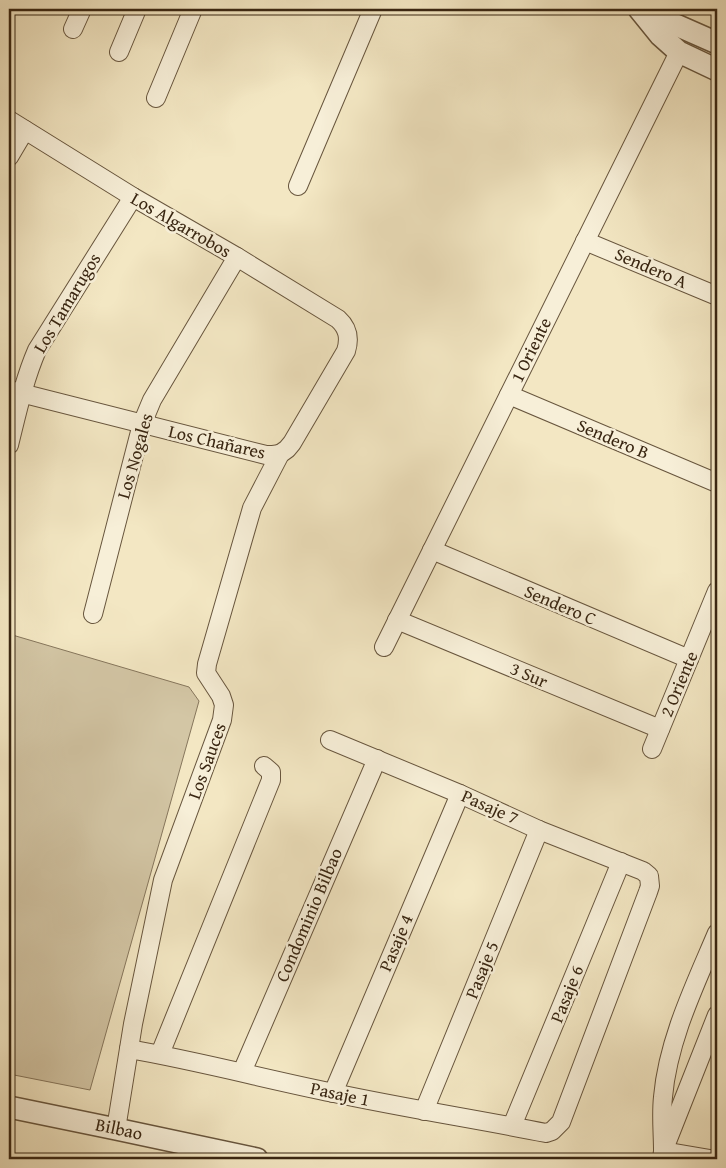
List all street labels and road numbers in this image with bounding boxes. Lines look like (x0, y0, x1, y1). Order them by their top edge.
street label: Los Algarrobos (126, 185, 236, 264)
street label: Sendero A (611, 240, 692, 295)
street label: Los Tamarugos (26, 248, 107, 358)
street label: 1 Oriente (503, 313, 558, 387)
street label: Los Nogales (109, 410, 160, 502)
street label: Sendero B (573, 411, 653, 466)
street label: Los Chañares (166, 417, 268, 466)
street label: Sendero C (520, 577, 600, 632)
street label: 2 Oriente (653, 647, 705, 721)
street label: 3 Sur (506, 655, 553, 695)
street label: Los Sauces (180, 719, 233, 803)
street label: Pasaje 7 (457, 782, 523, 831)
street label: Condominio Bilbao (268, 844, 349, 986)
street label: Pasaje 4 (371, 910, 420, 976)
street label: Pasaje 5 (458, 937, 505, 1003)
street label: Pasaje 6 (543, 961, 590, 1027)
street label: Pasaje 1 (308, 1074, 372, 1113)
street label: Bilbao (93, 1110, 145, 1147)

